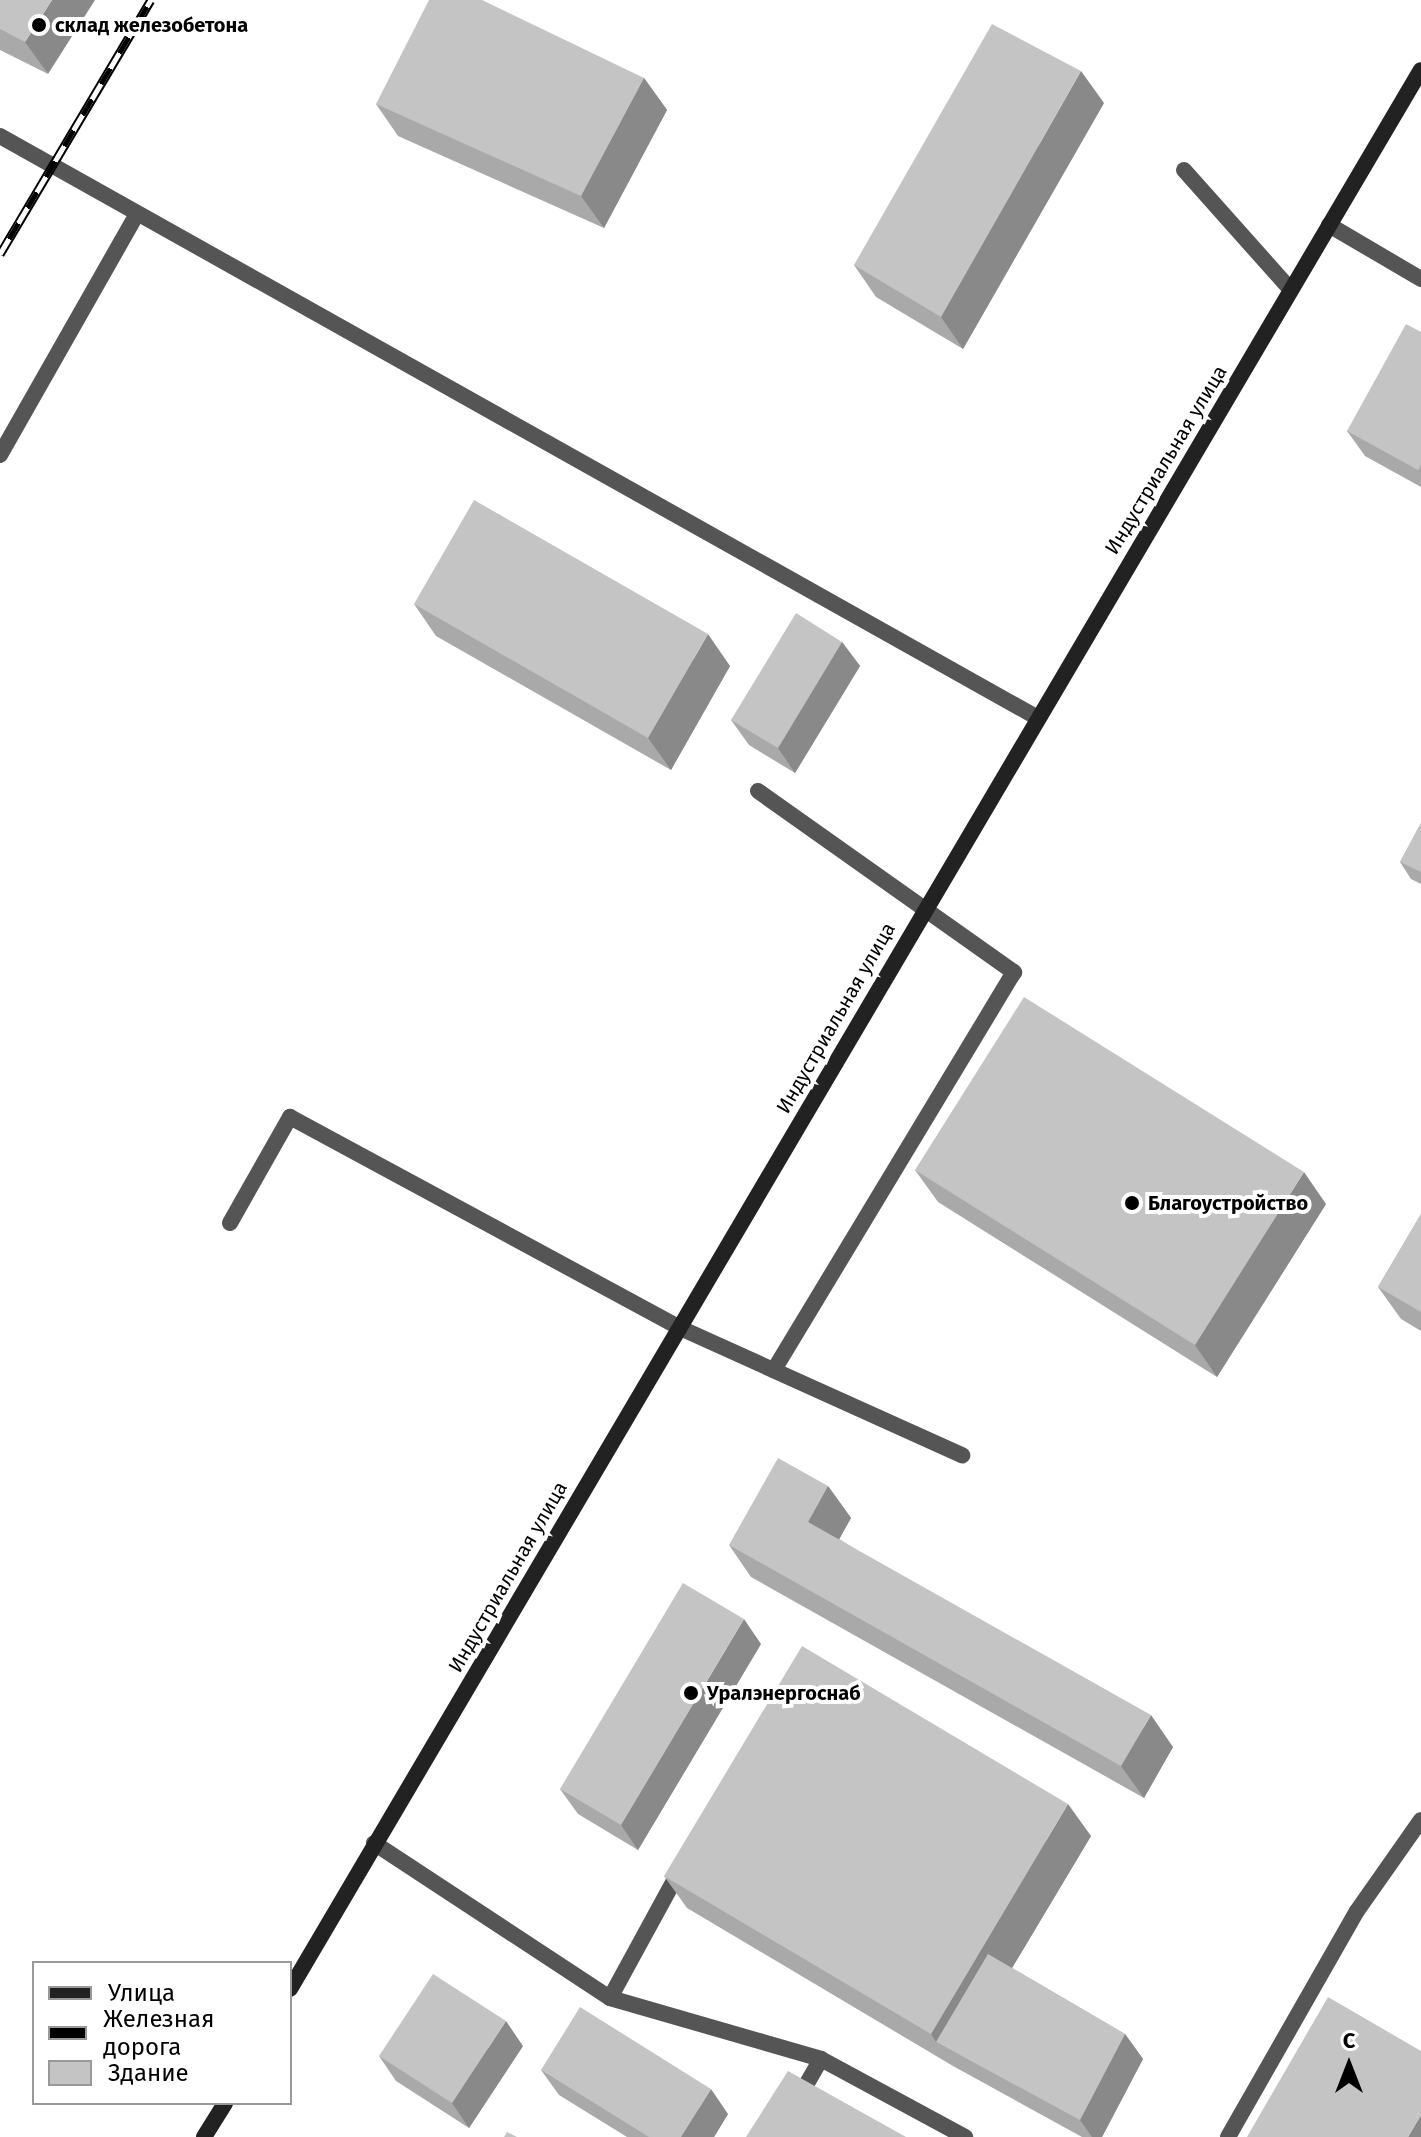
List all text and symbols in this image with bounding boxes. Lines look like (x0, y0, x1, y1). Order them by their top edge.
place label: склад железобетона (55, 13, 248, 37)
marker: склад железобетона (30, 16, 48, 34)
street label: Индустриальная улица (1100, 361, 1232, 559)
street label: Индустриальная улица (772, 918, 900, 1118)
place label: Благоустройство (1148, 1191, 1308, 1215)
marker: Благоустройство (1123, 1194, 1141, 1212)
street label: Индустриальная улица (444, 1477, 572, 1677)
place label: Уралэнергоснаб (707, 1681, 861, 1705)
marker: Уралэнергоснаб (682, 1684, 700, 1702)
legend (32, 1961, 292, 2105)
text: Улица (108, 1979, 175, 2007)
text: Железная дорога (103, 2005, 214, 2061)
north arrow (1309, 2025, 1389, 2105)
text: С (1343, 2027, 1355, 2054)
text: Здание (108, 2059, 189, 2087)

